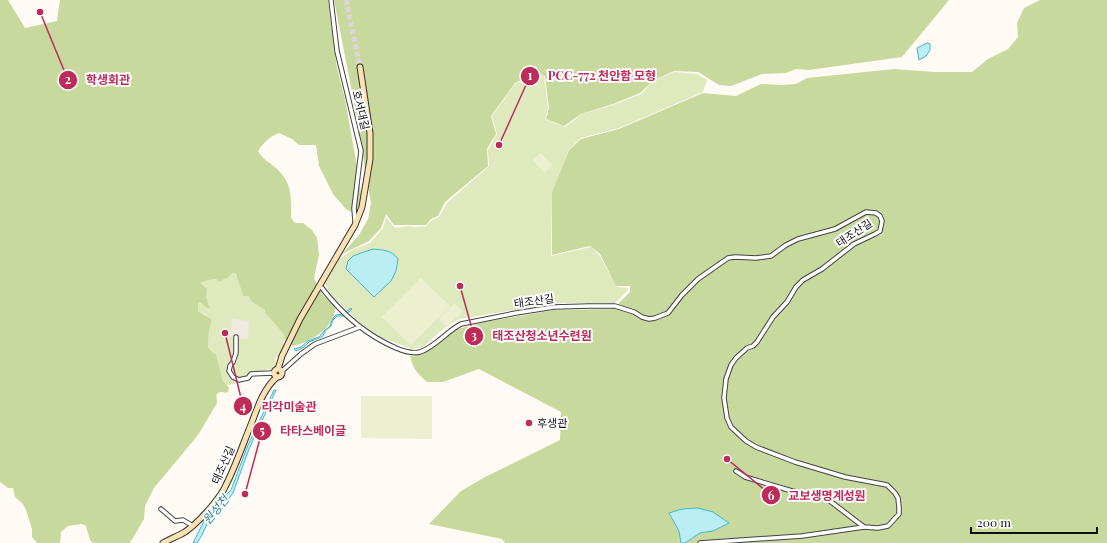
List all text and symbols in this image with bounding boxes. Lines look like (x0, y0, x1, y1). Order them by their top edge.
callout: PCC-772 천안함 모형 (520, 64, 664, 88)
text: 1 (528, 67, 533, 83)
text: PCC-772 천안함 모형 (548, 67, 656, 83)
callout: 학생회관 (58, 68, 138, 92)
text: 2 (65, 71, 71, 87)
text: 학생회관 (86, 71, 130, 87)
street label: 호서대길 (350, 88, 373, 131)
street label: 태조산길 (833, 215, 875, 250)
street label: 태조산길 (513, 290, 555, 311)
callout: 태조산청소년수련원 (464, 324, 600, 348)
text: 3 (471, 327, 477, 343)
text: 태조산청소년수련원 (492, 327, 592, 343)
callout: 리각미술관 (233, 394, 325, 418)
text: 4 (240, 398, 246, 414)
text: 리각미술관 (261, 398, 317, 414)
place label: 후생관 (537, 415, 567, 430)
marker: 후생관 (524, 418, 534, 428)
callout: 타타스베이글 (252, 419, 354, 443)
text: 5 (259, 422, 265, 438)
text: 타타스베이글 (280, 422, 346, 438)
street label: 태조산길 (207, 443, 238, 486)
callout: 교보생명계성원 (761, 483, 874, 507)
text: 6 (768, 487, 775, 503)
text: 교보생명계성원 (788, 487, 866, 503)
water label: 원성천 (198, 490, 233, 527)
scale bar (971, 509, 1097, 535)
text: 200 m (977, 514, 1011, 530)

